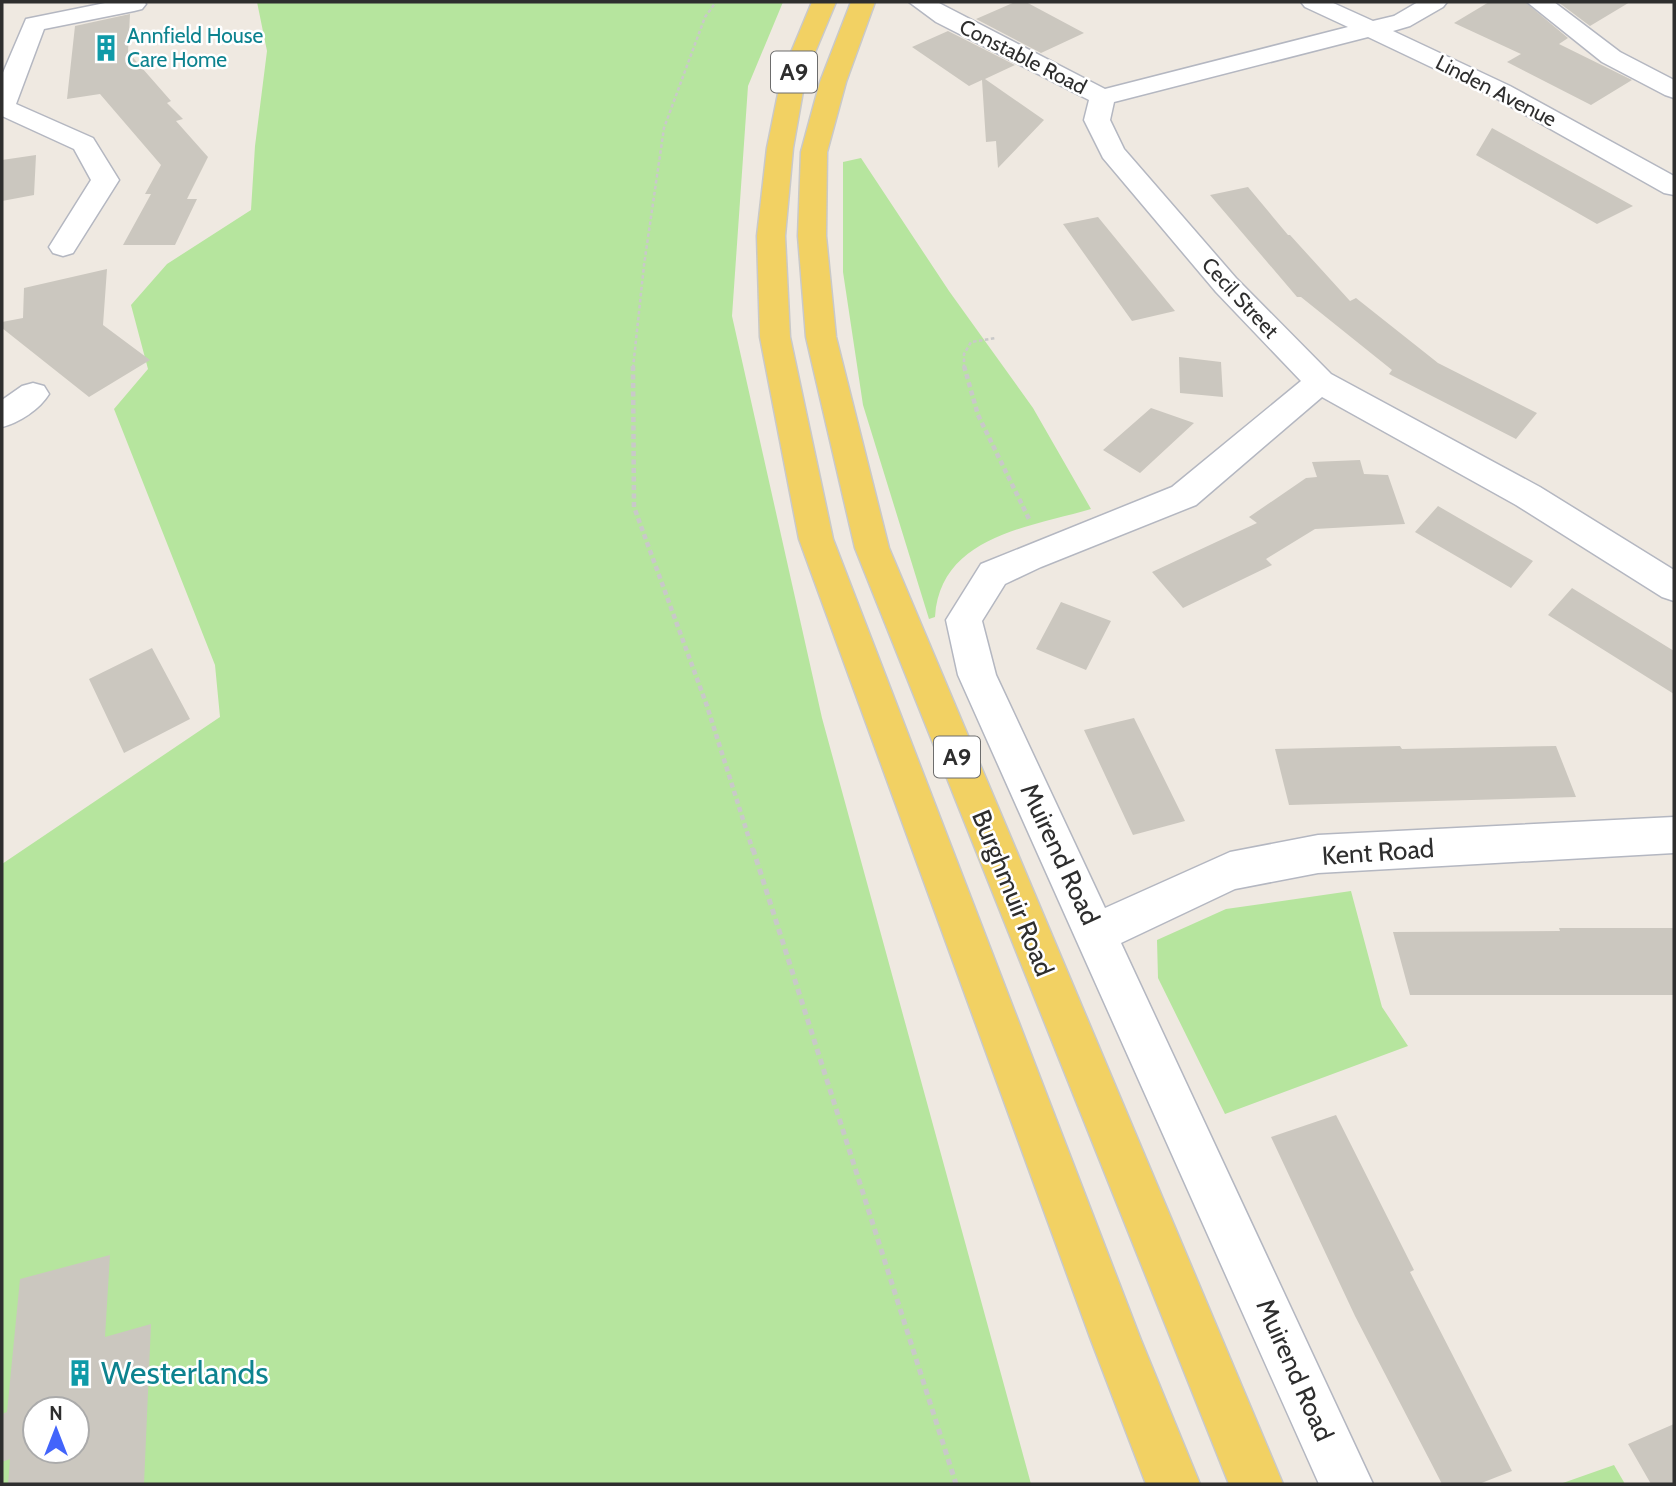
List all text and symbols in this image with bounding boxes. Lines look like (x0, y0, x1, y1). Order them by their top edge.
street label: Constable Road (955, 14, 1091, 99)
place label: Annfield House Care Home (127, 23, 263, 72)
building icon: Annfield House Care Home (91, 33, 121, 63)
street label: Linden Avenue (1432, 49, 1561, 132)
road number: A9 (771, 52, 817, 92)
street label: Cecil Street (1197, 252, 1284, 343)
road number: A9 (934, 736, 980, 778)
street label: Muirend Road (1013, 778, 1107, 930)
street label: Burghmuir Road (965, 805, 1061, 981)
street label: Kent Road (1321, 832, 1435, 872)
street label: Muirend Road (1249, 1294, 1341, 1446)
place label: Westerlands (101, 1353, 269, 1392)
building icon: Westerlands (65, 1358, 95, 1388)
north arrow (21, 1395, 91, 1465)
text: N (49, 1402, 63, 1425)

